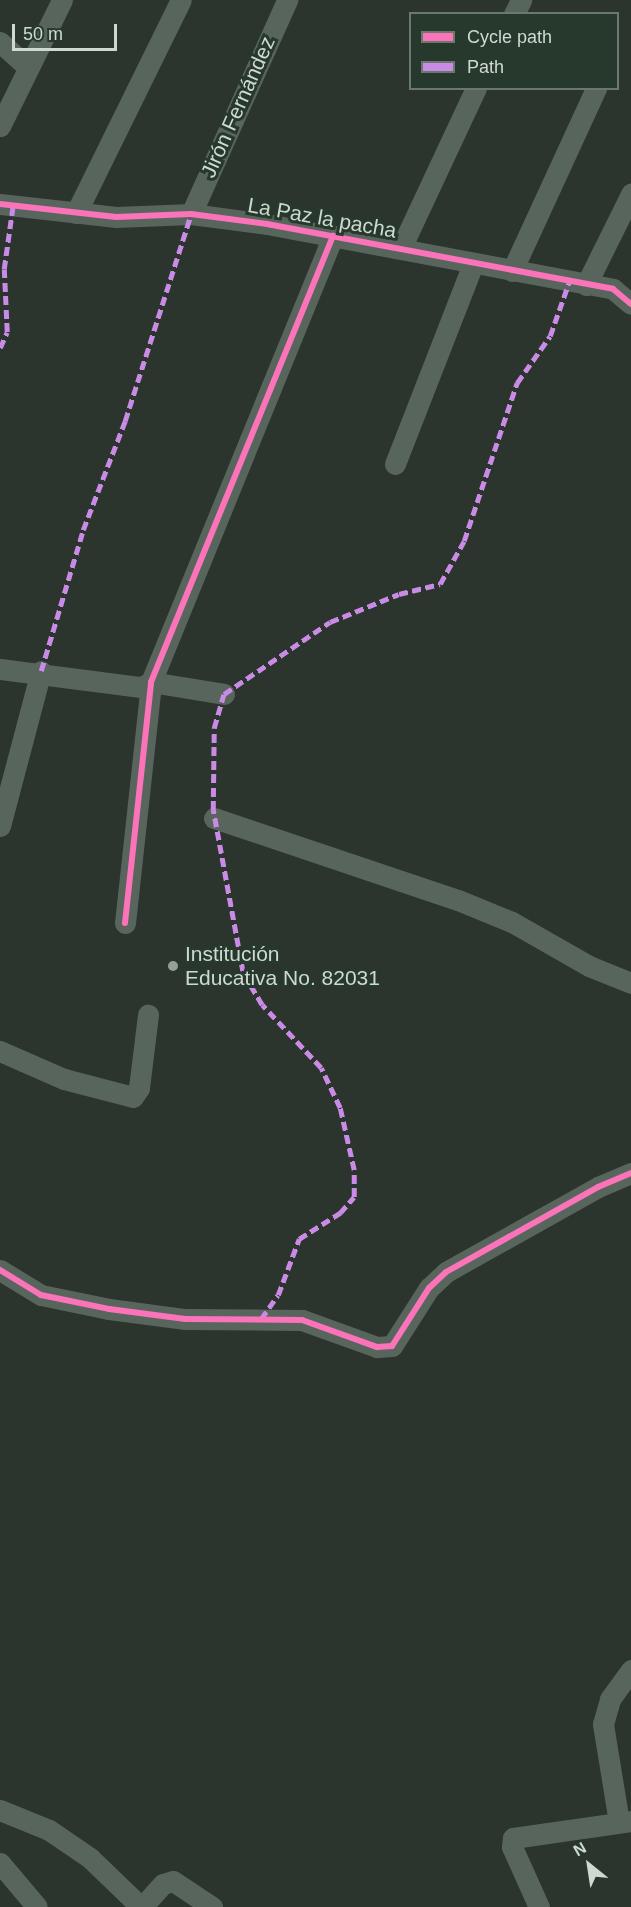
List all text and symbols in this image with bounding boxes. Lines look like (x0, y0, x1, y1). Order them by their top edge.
scale bar (15, 12, 120, 50)
legend (409, 12, 619, 90)
text: 50 m (23, 24, 63, 44)
text: Cycle path (467, 27, 552, 47)
street label: Jirón Fernández (196, 33, 280, 181)
text: Path (467, 57, 504, 77)
street label: La Paz la pacha (246, 193, 398, 243)
place label: Institución Educativa No. 82031 (185, 941, 380, 991)
marker: Institución Educativa No. 82031 (166, 959, 180, 973)
north arrow (559, 1835, 619, 1895)
text: N (570, 1839, 589, 1859)

